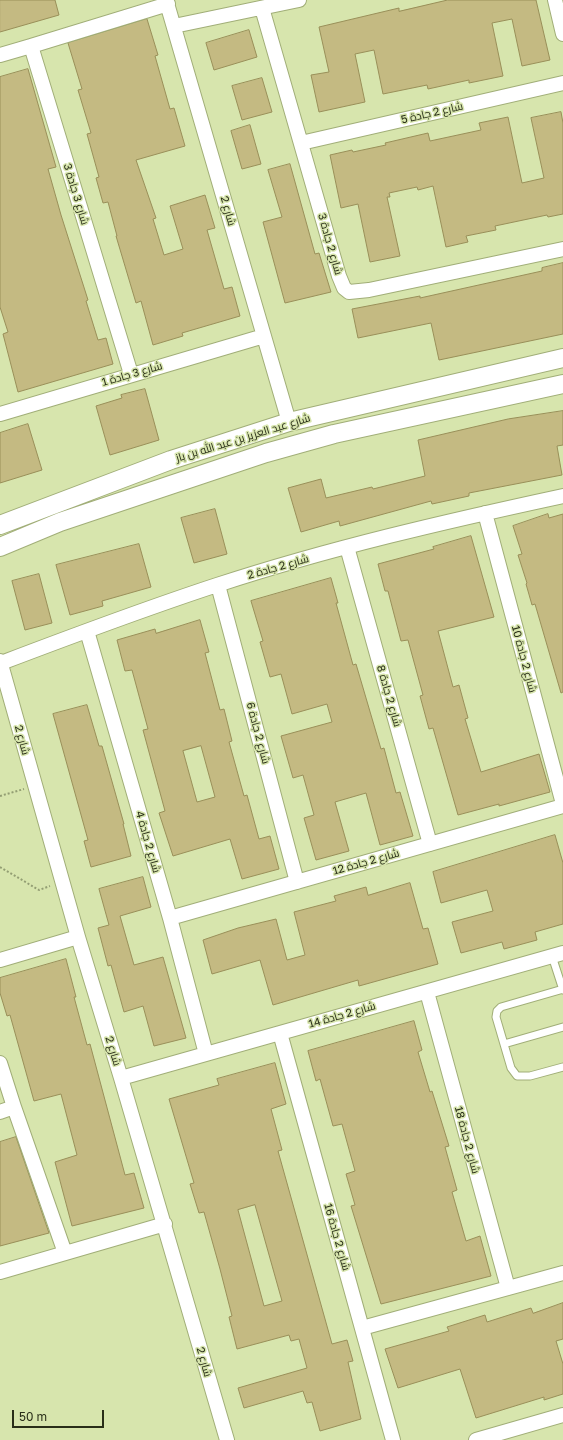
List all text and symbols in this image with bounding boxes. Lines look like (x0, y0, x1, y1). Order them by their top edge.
street label: شارع 2 جادة 5 (400, 99, 464, 127)
street label: شارع 3 جادة 3 (60, 162, 92, 226)
street label: شارع 2 (217, 195, 239, 227)
street label: شارع 2 جادة 3 (315, 212, 345, 276)
street label: شارع 3 جادة 1 (100, 359, 164, 389)
street label: شارع عبد العزيز بن عبد الله بن باز (174, 411, 312, 465)
street label: شارع 2 جادة 2 (246, 552, 310, 582)
street label: شارع 2 جادة 10 (509, 624, 539, 694)
street label: شارع 2 جادة 8 (374, 664, 404, 728)
street label: شارع 2 جادة 6 (243, 701, 273, 765)
street label: شارع 2 (12, 724, 32, 756)
street label: شارع 2 جادة 4 (133, 810, 163, 874)
street label: شارع 2 جادة 12 (331, 846, 401, 878)
street label: شارع 2 جادة 14 (307, 999, 377, 1031)
street label: شارع 2 (102, 1035, 124, 1067)
street label: شارع 2 جادة 18 (452, 1105, 482, 1175)
street label: شارع 2 جادة 16 (321, 1202, 353, 1272)
street label: شارع 2 (193, 1346, 215, 1378)
scale bar (14, 1402, 106, 1428)
text: 50 m (19, 1409, 47, 1424)

